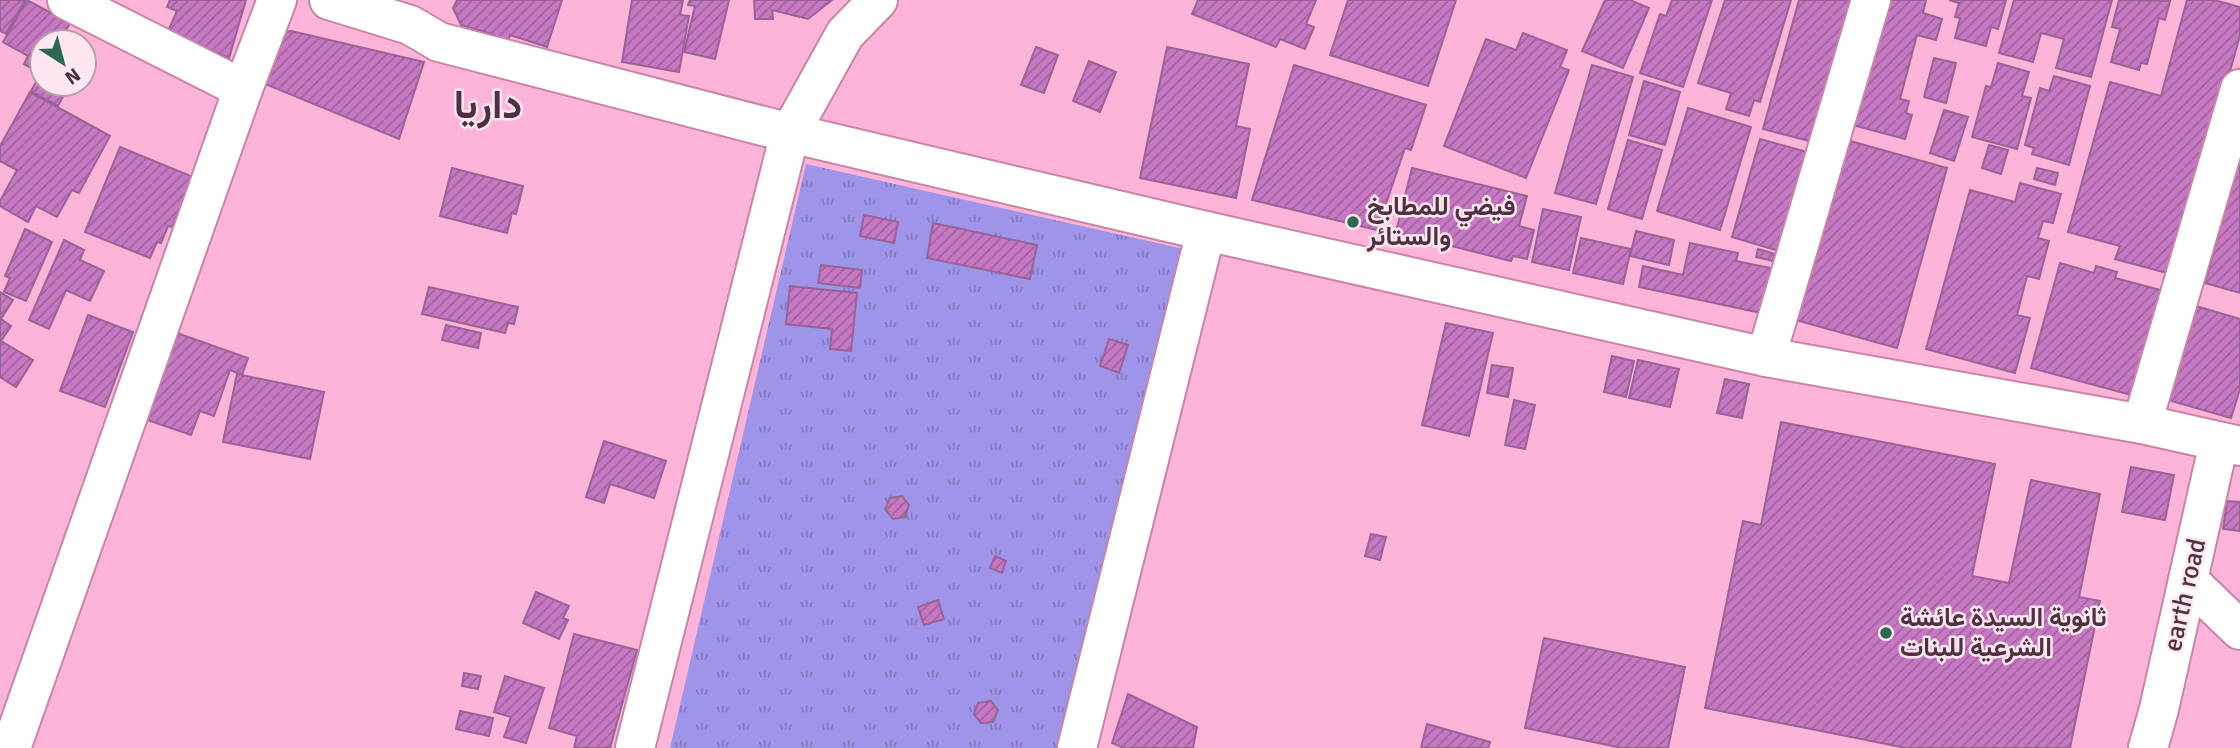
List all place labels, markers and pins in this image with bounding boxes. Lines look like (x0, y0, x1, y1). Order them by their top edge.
place label: فيضي للمطابخ والستائر (1366, 191, 1516, 253)
marker: فيضي للمطابخ والستائر (1345, 214, 1361, 230)
place label: ثانوية السيدة عائشة الشرعية للبنات (1900, 602, 2107, 664)
marker: ثانوية السيدة عائشة الشرعية للبنات (1878, 625, 1894, 641)

